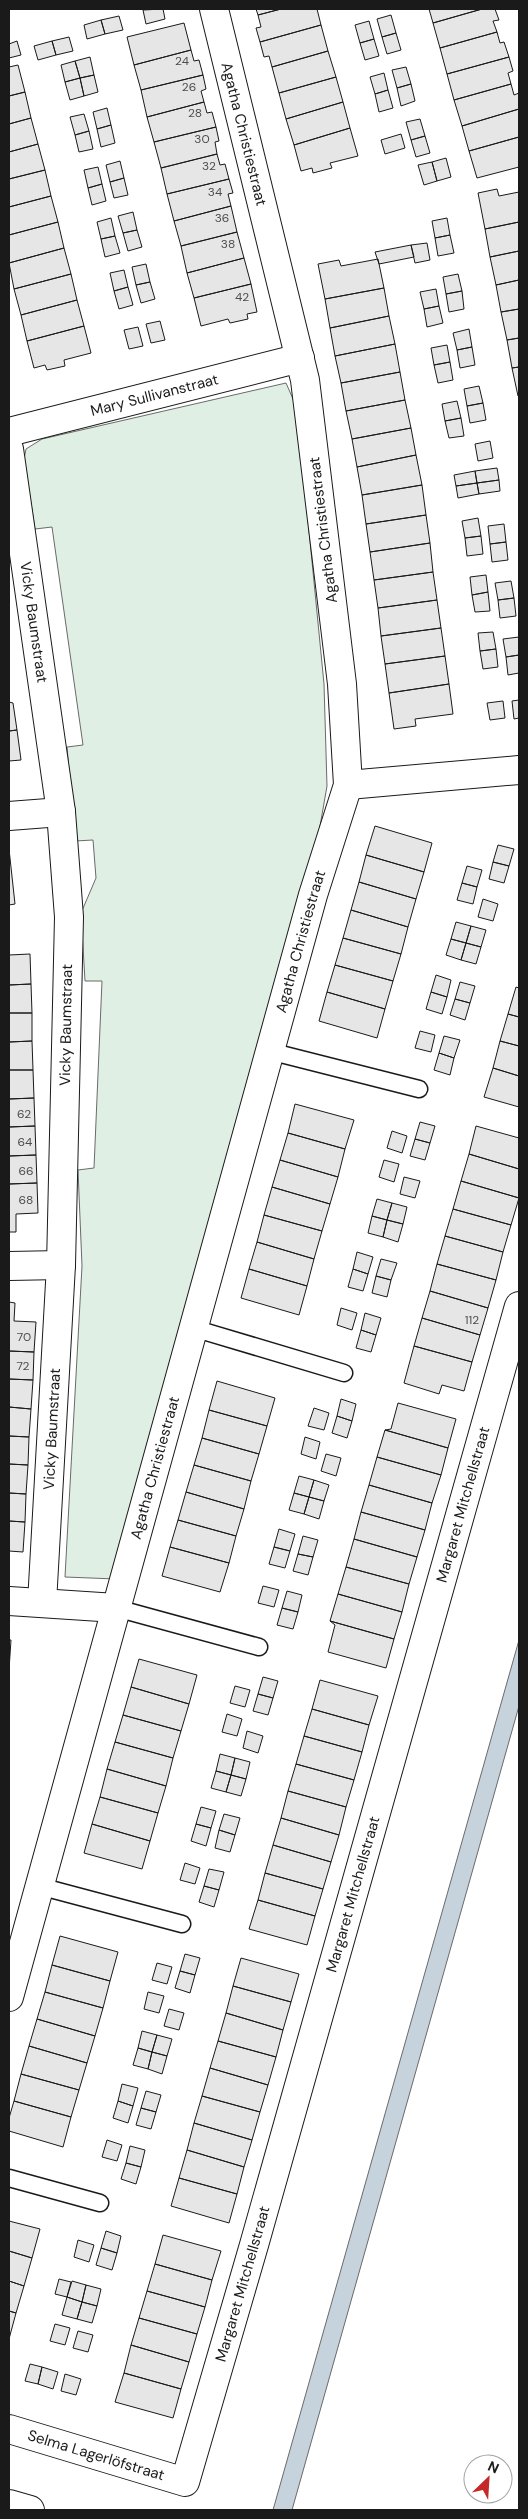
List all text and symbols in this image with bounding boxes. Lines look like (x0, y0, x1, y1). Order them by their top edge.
house number: 24 (175, 53, 189, 69)
street label: Agatha Christiestraat (216, 60, 272, 208)
house number: 26 (182, 79, 196, 95)
house number: 28 (188, 105, 202, 121)
house number: 30 (194, 131, 210, 147)
house number: 32 (202, 158, 216, 174)
house number: 34 (208, 184, 222, 200)
house number: 36 (215, 210, 229, 226)
house number: 38 (221, 236, 235, 252)
house number: 42 (235, 289, 249, 305)
street label: Mary Sullivanstraat (88, 369, 221, 421)
street label: Agatha Christiestraat (304, 456, 342, 604)
street label: Vicky Baumstraat (15, 560, 52, 684)
street label: Agatha Christiestraat (271, 867, 330, 1015)
street label: Vicky Baumstraat (55, 964, 77, 1086)
house number: 62 (17, 1106, 31, 1122)
house number: 64 (18, 1134, 32, 1150)
house number: 66 (18, 1163, 34, 1179)
house number: 68 (19, 1192, 33, 1208)
house number: 112 (465, 1312, 479, 1328)
house number: 70 (17, 1329, 31, 1345)
house number: 72 (16, 1358, 30, 1374)
street label: Vicky Baumstraat (39, 1368, 65, 1490)
street label: Agatha Christiestraat (126, 1394, 184, 1542)
street label: Margaret Mitchellstraat (431, 1424, 495, 1585)
street label: Margaret Mitchellstraat (321, 1814, 385, 1975)
street label: Margaret Mitchellstraat (211, 2204, 275, 2364)
street label: Selma Lagerlöfstraat (25, 2425, 167, 2485)
north arrow (463, 2454, 513, 2504)
text: N (485, 2457, 502, 2478)

